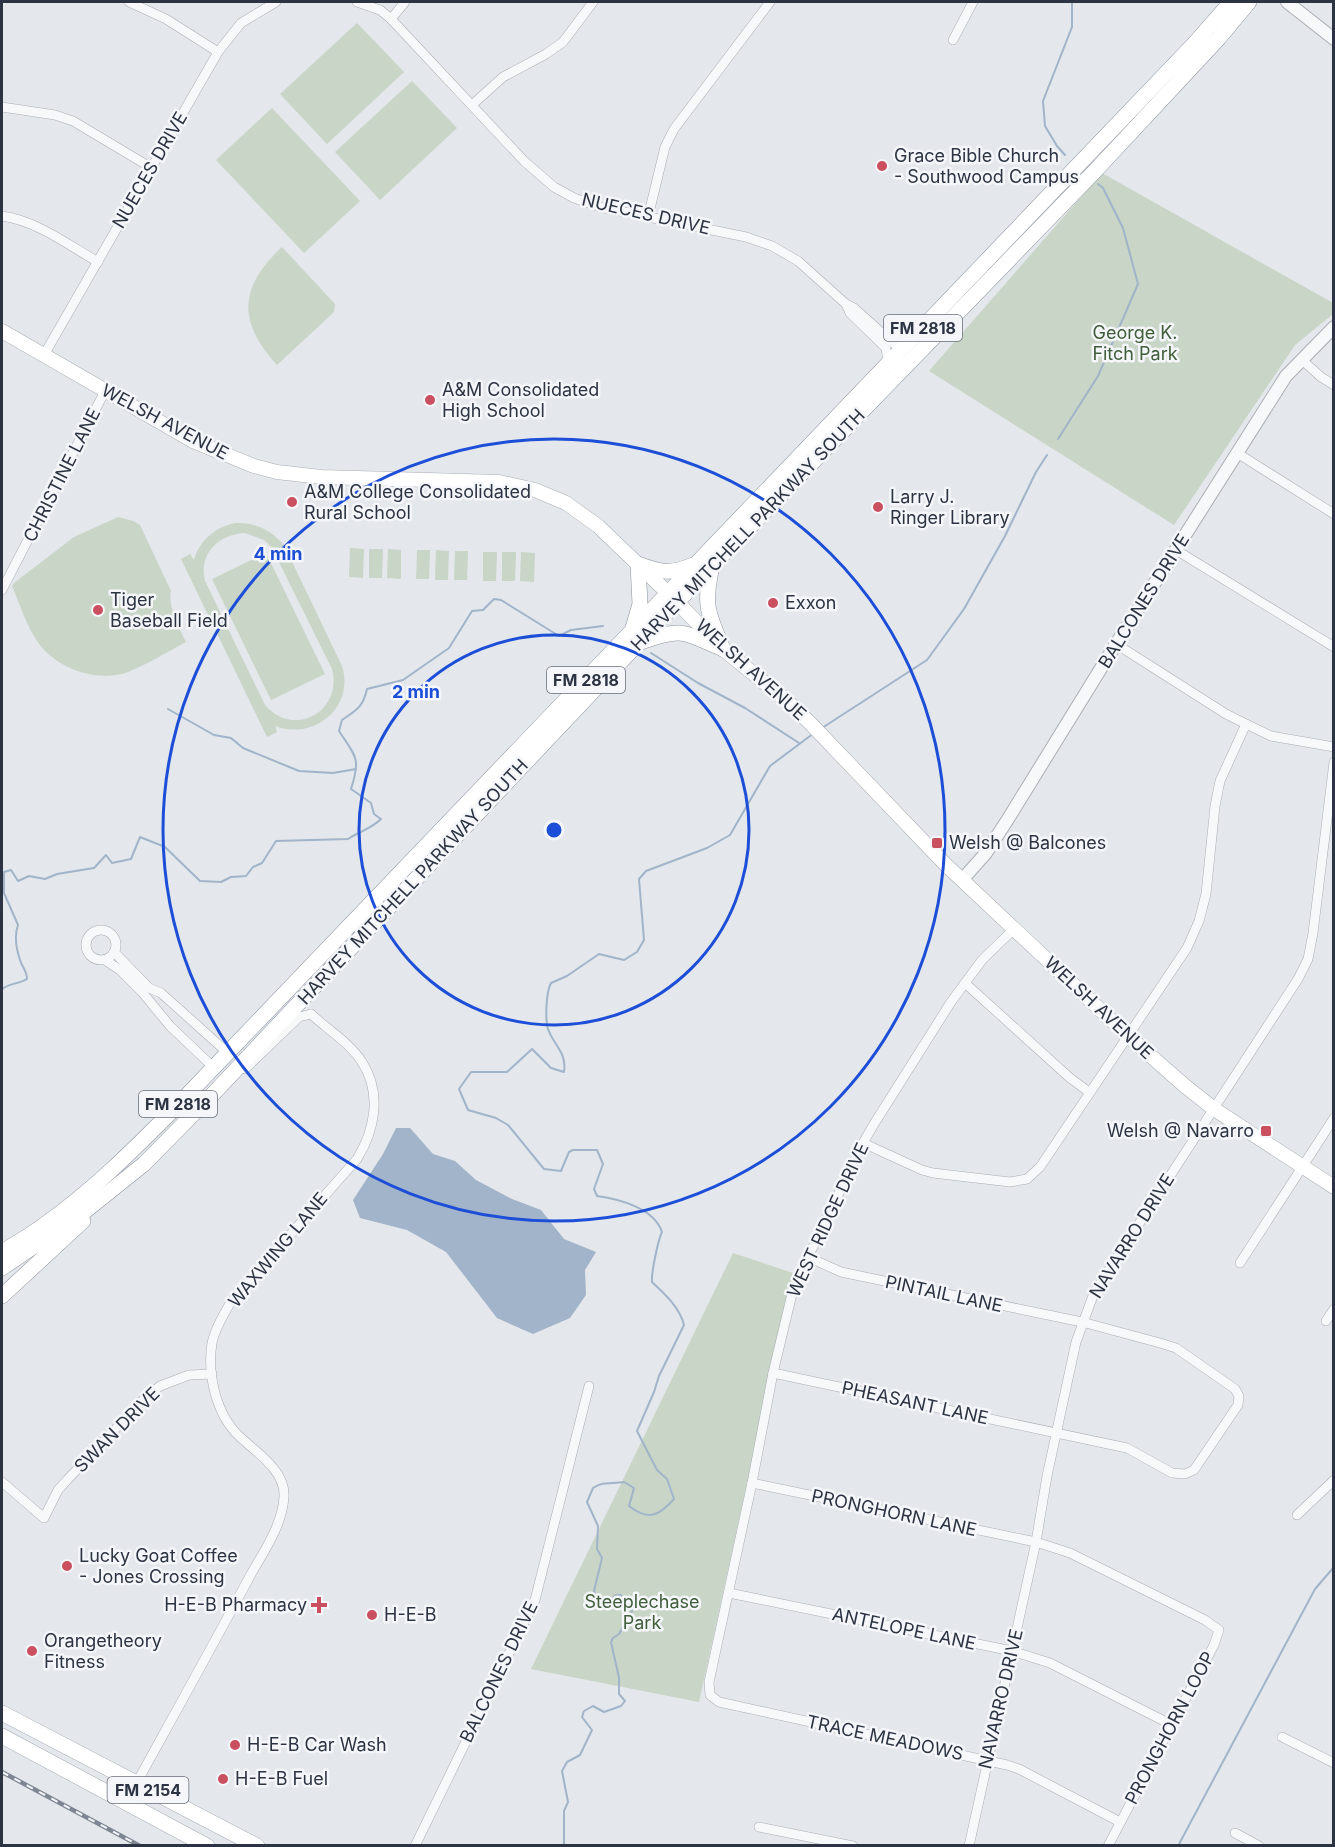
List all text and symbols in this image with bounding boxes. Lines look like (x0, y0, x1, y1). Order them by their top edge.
street label: NUECES DRIVE (108, 108, 191, 232)
place label: Grace Bible Church - Southwood Campus (894, 145, 1079, 187)
marker: Grace Bible Church - Southwood Campus (875, 159, 889, 173)
street label: NUECES DRIVE (580, 189, 712, 238)
road number: FM 2818 (884, 315, 962, 341)
park label: George K. Fitch Park (1092, 322, 1178, 364)
street label: WELSH AVENUE (98, 379, 232, 464)
place label: A&M Consolidated High School (442, 379, 599, 421)
marker: A&M Consolidated High School (423, 393, 437, 407)
street label: CHRISTINE LANE (19, 404, 104, 545)
street label: HARVEY MITCHELL PARKWAY SOUTH (626, 405, 869, 655)
place label: A&M College Consolidated Rural School (304, 481, 531, 523)
place label: Larry J. Ringer Library (890, 486, 1010, 528)
marker: A&M College Consolidated Rural School (285, 495, 299, 509)
marker: Larry J. Ringer Library (871, 500, 885, 514)
street label: BALCONES DRIVE (1094, 530, 1193, 672)
text: 4 min (254, 543, 302, 564)
place label: Tiger Baseball Field (110, 589, 228, 631)
place label: Exxon (785, 592, 837, 613)
marker: Exxon (766, 596, 780, 610)
marker: Tiger Baseball Field (91, 603, 105, 617)
street label: WELSH AVENUE (692, 615, 811, 725)
road number: FM 2818 (547, 667, 625, 693)
text: 2 min (392, 681, 440, 702)
street label: HARVEY MITCHELL PARKWAY SOUTH (293, 755, 532, 1009)
centre of rings (544, 820, 564, 840)
place label: Welsh @ Balcones (949, 832, 1106, 853)
marker: Welsh @ Balcones (930, 836, 944, 850)
street label: WELSH AVENUE (1041, 952, 1158, 1063)
road number: FM 2818 (139, 1091, 217, 1117)
place label: Welsh @ Navarro (1107, 1120, 1254, 1141)
marker: Welsh @ Navarro (1259, 1124, 1273, 1138)
street label: WEST RIDGE DRIVE (782, 1139, 873, 1300)
street label: NAVARRO DRIVE (1085, 1170, 1178, 1302)
street label: WAXWING LANE (224, 1188, 332, 1311)
street label: PINTAIL LANE (883, 1271, 1005, 1316)
street label: PHEASANT LANE (840, 1377, 990, 1428)
street label: SWAN DRIVE (70, 1383, 164, 1477)
street label: PRONGHORN LANE (810, 1485, 979, 1540)
place label: Lucky Goat Coffee - Jones Crossing (79, 1545, 238, 1587)
marker: Lucky Goat Coffee - Jones Crossing (60, 1559, 74, 1573)
park label: Steeplechase Park (584, 1591, 700, 1633)
place label: H-E-B Pharmacy (164, 1594, 307, 1615)
marker: H-E-B Pharmacy (312, 1598, 326, 1612)
street label: BALCONES DRIVE (455, 1598, 542, 1746)
street label: ANTELOPE LANE (830, 1603, 978, 1654)
place label: H-E-B (384, 1604, 437, 1625)
marker: H-E-B (365, 1608, 379, 1622)
street label: NAVARRO DRIVE (974, 1627, 1027, 1771)
place label: Orangetheory Fitness (44, 1630, 162, 1672)
marker: Orangetheory Fitness (25, 1644, 39, 1658)
street label: PRONGHORN LOOP (1120, 1648, 1219, 1808)
street label: TRACE MEADOWS (805, 1711, 965, 1764)
place label: H-E-B Car Wash (247, 1734, 387, 1755)
marker: H-E-B Car Wash (228, 1738, 242, 1752)
place label: H-E-B Fuel (235, 1768, 328, 1789)
marker: H-E-B Fuel (216, 1772, 230, 1786)
road number: FM 2154 (108, 1777, 188, 1803)

